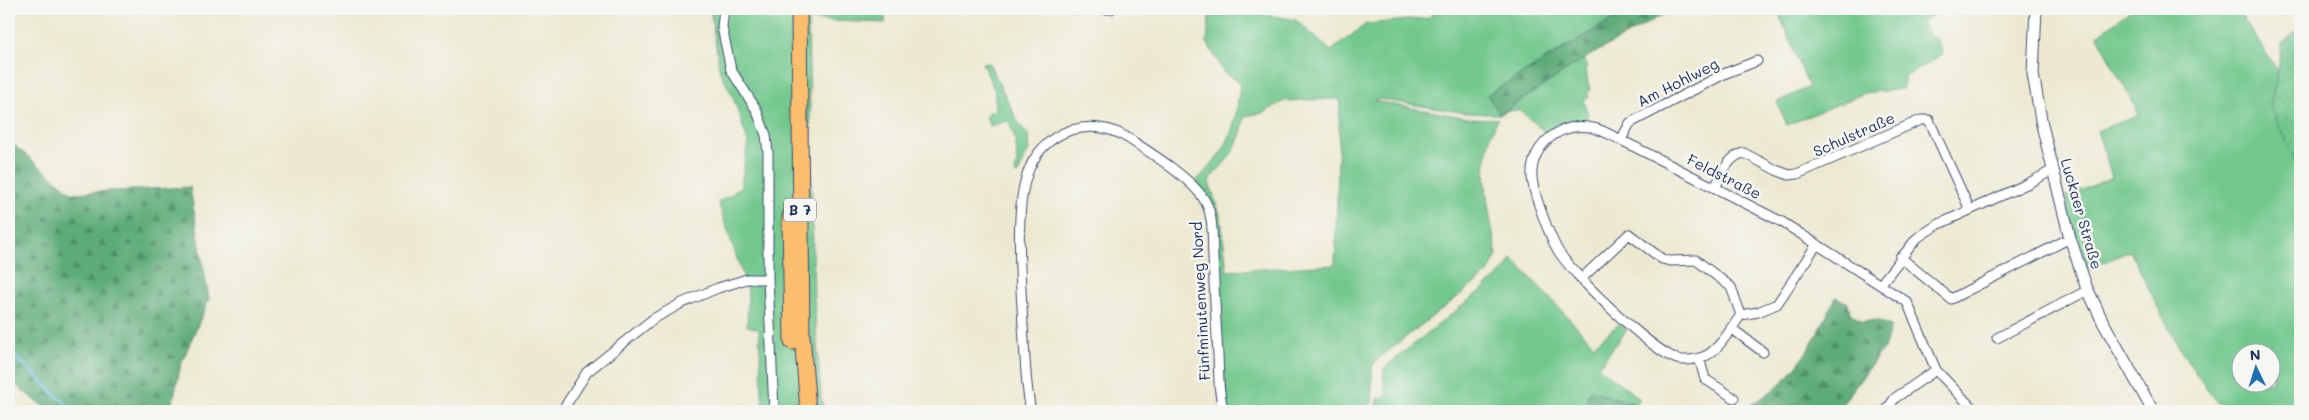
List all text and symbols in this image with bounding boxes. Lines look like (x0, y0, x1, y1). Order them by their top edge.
street label: Am Hohlweg (1634, 53, 1722, 111)
street label: Schulstraße (1810, 107, 1898, 161)
street label: Feldstraße (1684, 149, 1765, 203)
street label: Luckaer Straße (2057, 156, 2107, 272)
road number: B 7 (784, 198, 816, 222)
street label: Fünfminutenweg Nord (1186, 221, 1214, 381)
north arrow (2232, 342, 2282, 392)
text: N (2249, 345, 2261, 364)

